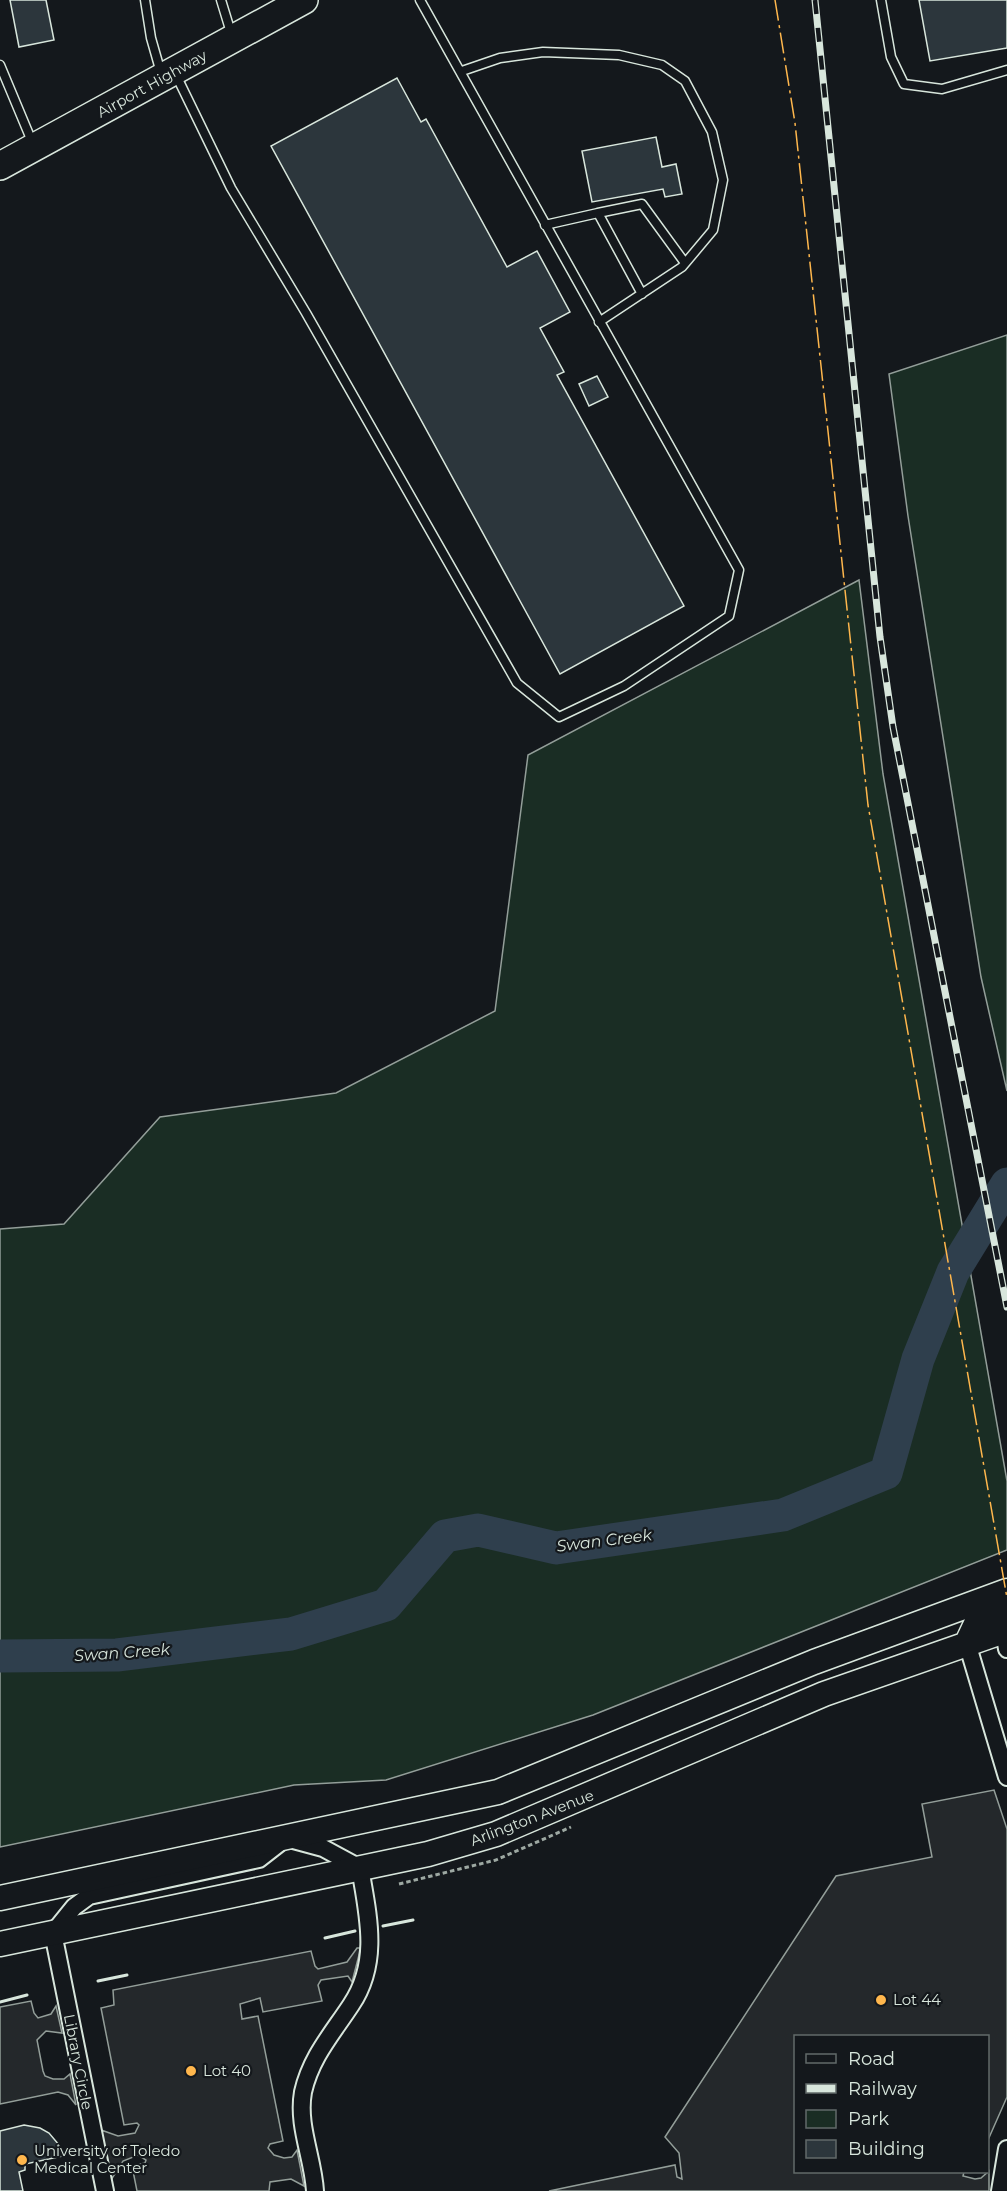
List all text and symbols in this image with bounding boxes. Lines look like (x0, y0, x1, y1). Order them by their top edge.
street label: Airport Highway (94, 45, 211, 122)
water label: Swan Creek (555, 1525, 654, 1556)
water label: Swan Creek (74, 1640, 172, 1665)
street label: Arlington Avenue (467, 1785, 596, 1850)
place label: Lot 44 (893, 1990, 941, 2009)
marker: Lot 44 (874, 1993, 888, 2007)
street label: Library Circle (60, 2012, 97, 2111)
legend (794, 2035, 989, 2173)
text: Road (848, 2048, 895, 2070)
place label: Lot 40 (203, 2061, 251, 2080)
marker: Lot 40 (184, 2064, 198, 2078)
text: Railway (848, 2078, 917, 2100)
text: Park (848, 2108, 889, 2130)
text: Building (848, 2138, 925, 2160)
place label: University of Toledo Medical Center (34, 2141, 180, 2177)
marker: University of Toledo Medical Center (15, 2153, 29, 2167)

